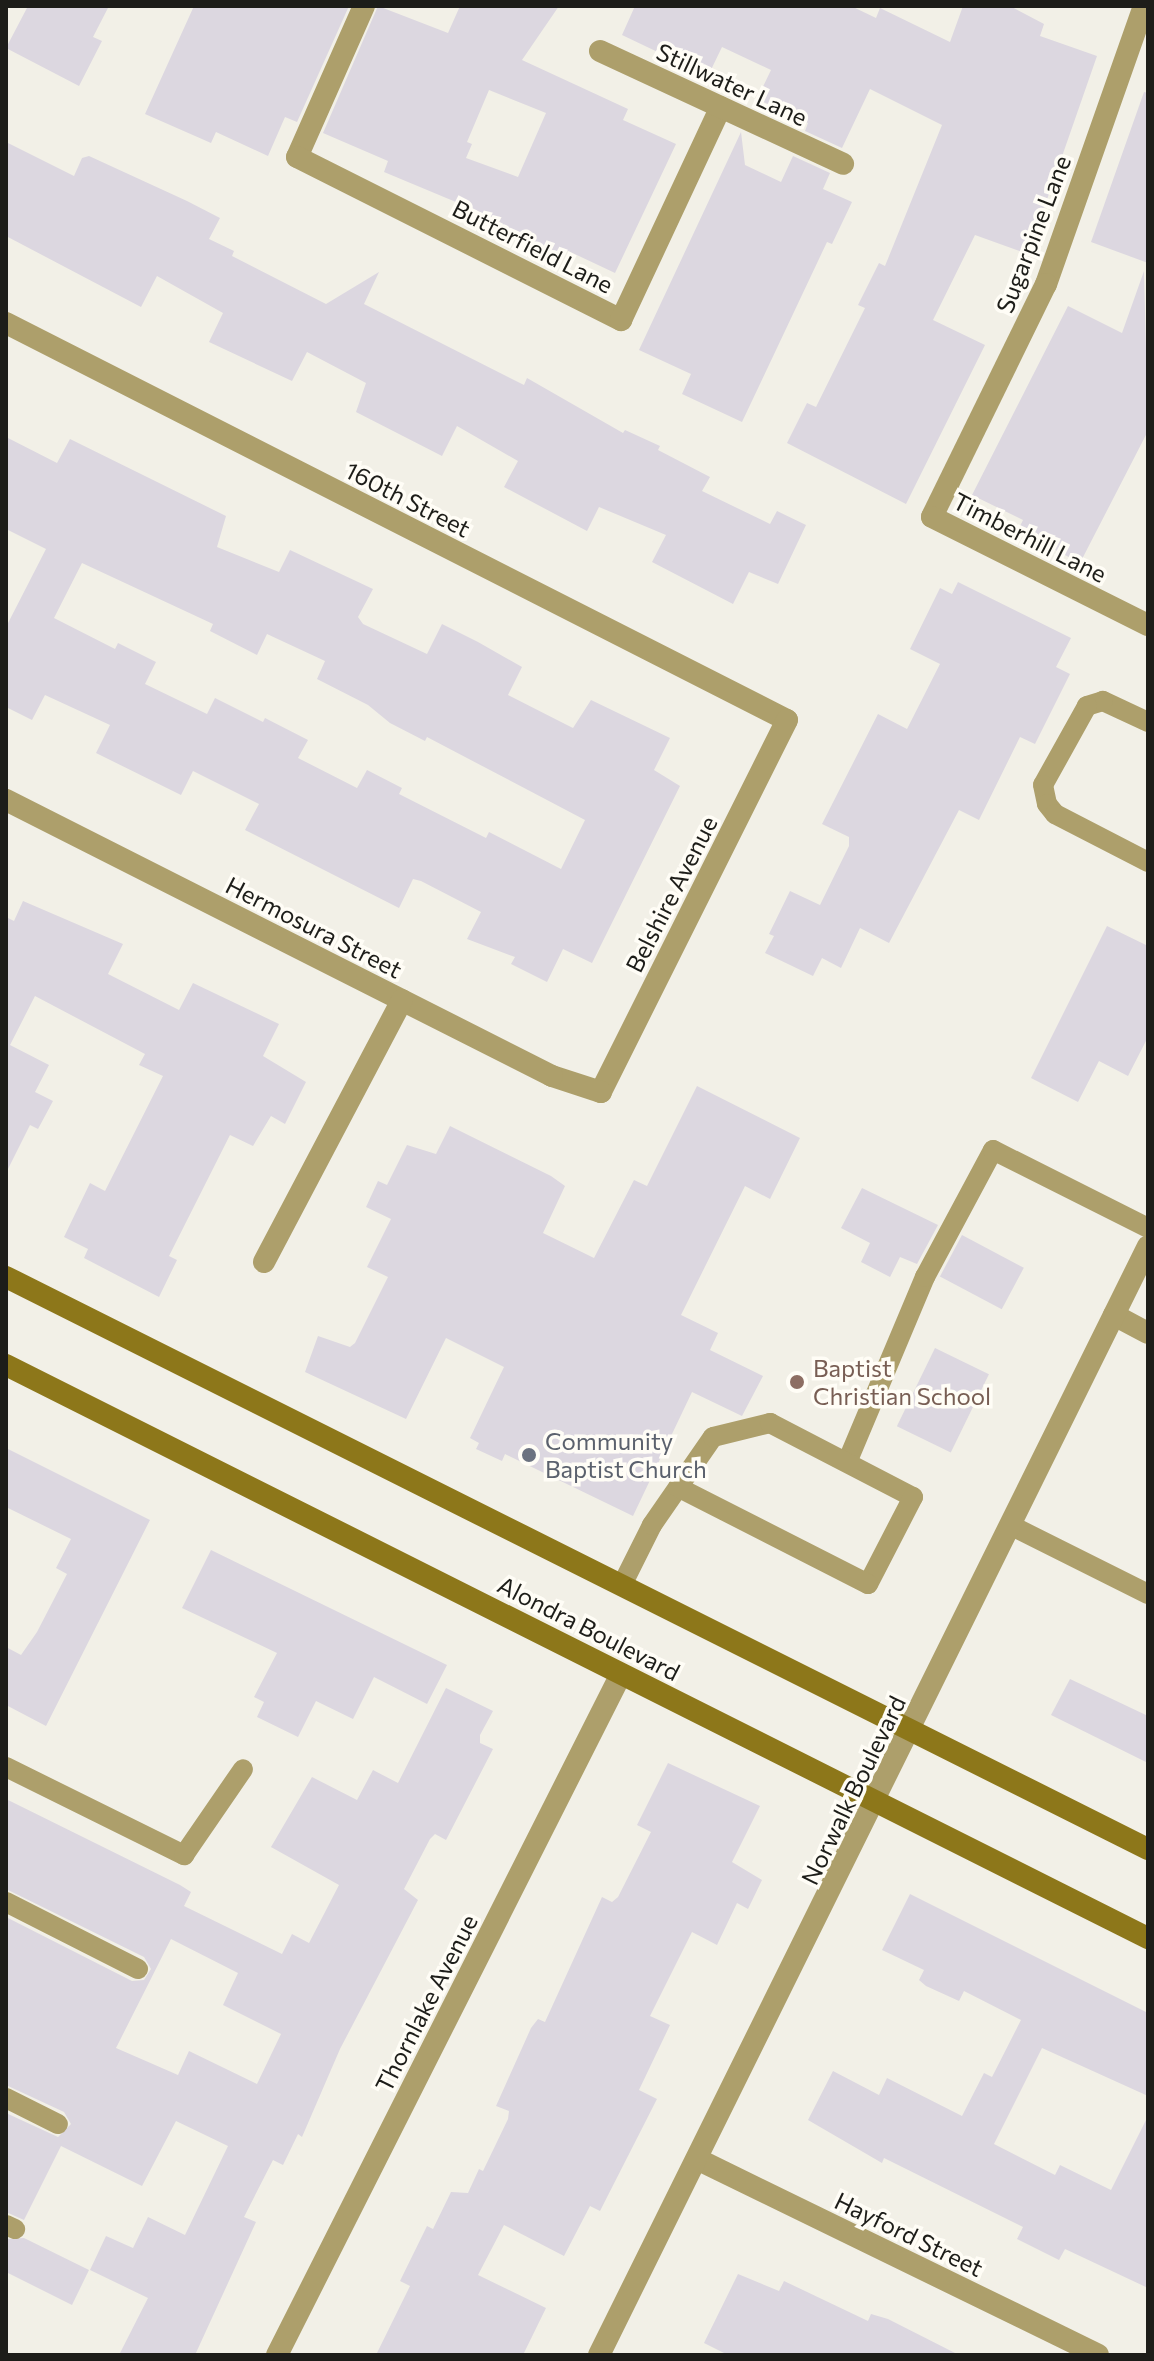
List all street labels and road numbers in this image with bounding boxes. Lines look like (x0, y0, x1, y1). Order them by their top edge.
street label: Stillwater Lane (652, 37, 812, 131)
street label: Sugarpine Lane (990, 151, 1076, 317)
street label: Butterfield Lane (448, 193, 618, 299)
street label: 160th Street (341, 455, 475, 543)
street label: Timberhill Lane (948, 486, 1112, 588)
street label: Belshire Avenue (619, 811, 723, 977)
street label: Hermosura Street (221, 870, 407, 984)
street label: Alondra Boulevard (493, 1570, 685, 1686)
street label: Norwalk Boulevard (795, 1691, 911, 1889)
street label: Thornlake Avenue (369, 1910, 483, 2096)
street label: Hayford Street (830, 2186, 988, 2282)

